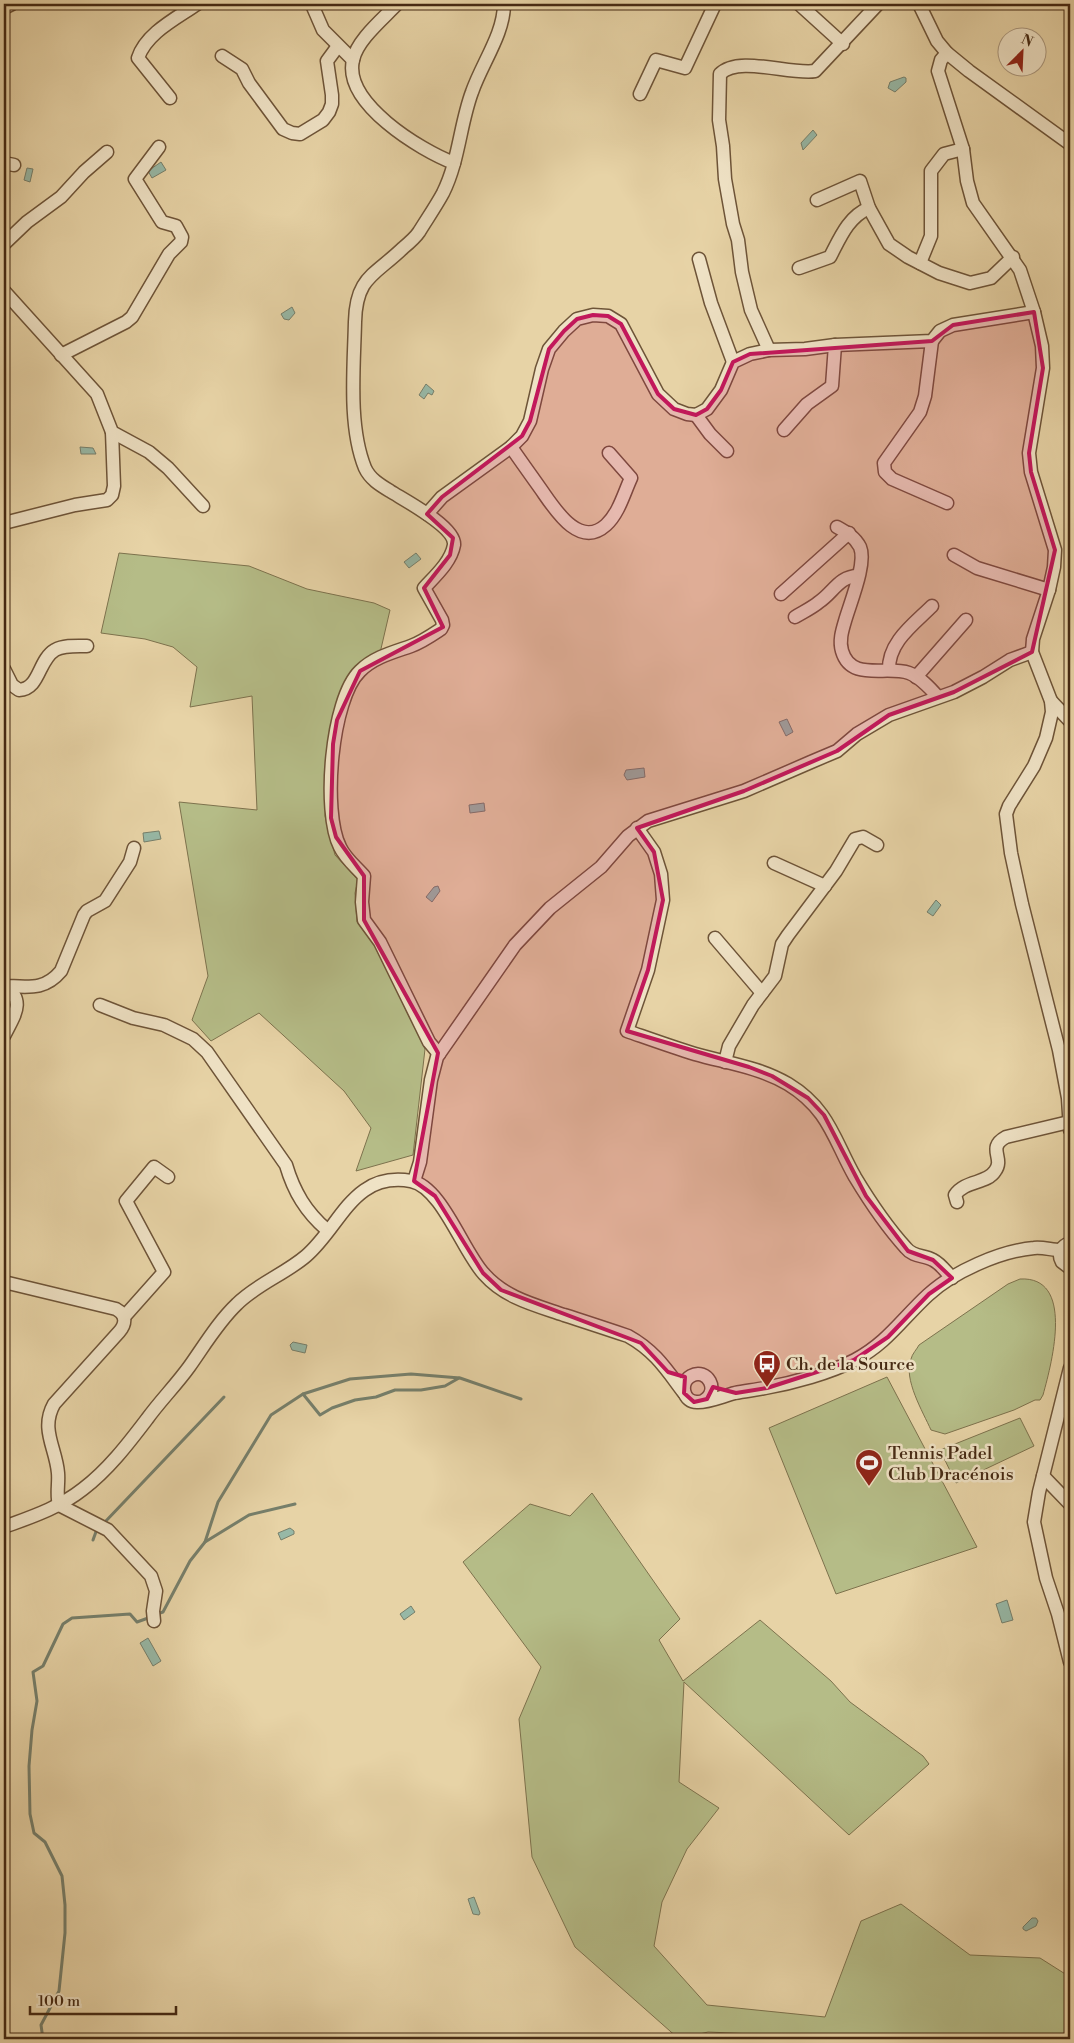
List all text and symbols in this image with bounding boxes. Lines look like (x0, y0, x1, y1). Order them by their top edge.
north arrow (996, 28, 1046, 78)
text: N (1018, 31, 1036, 52)
bus stop icon: Ch. de la Source (752, 1349, 782, 1388)
place label: Ch. de la Source (786, 1353, 914, 1376)
place label: Tennis Padel Club Dracénois (888, 1442, 1014, 1486)
sports icon: Tennis Padel Club Dracénois (854, 1448, 884, 1487)
scale bar (30, 1983, 176, 2015)
text: 100 m (38, 1992, 80, 2011)

